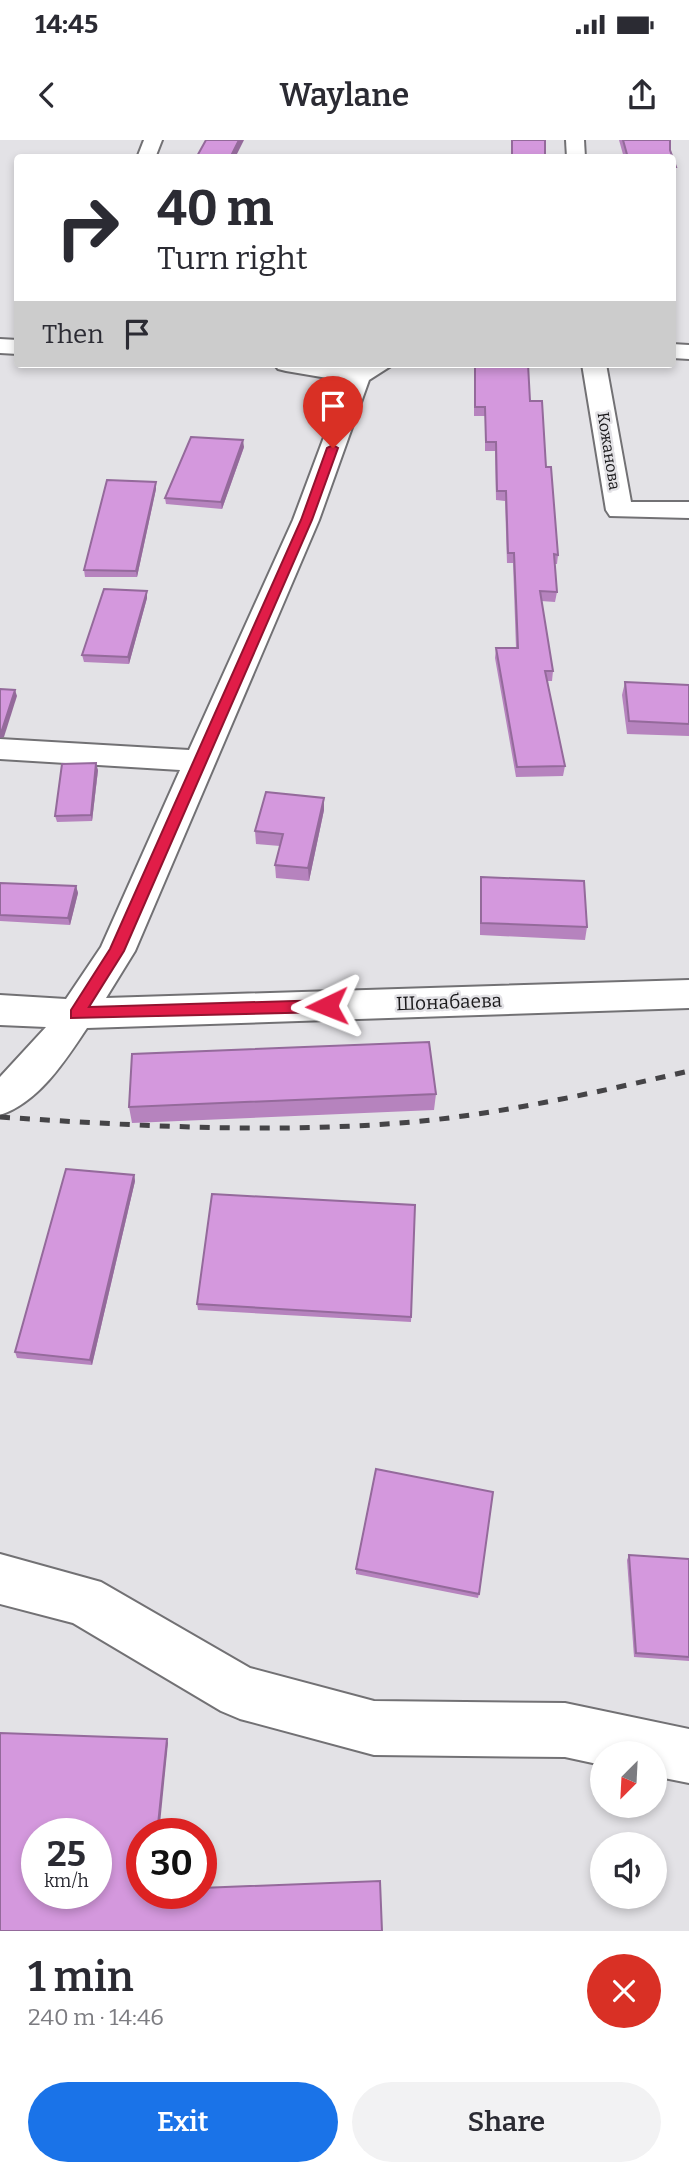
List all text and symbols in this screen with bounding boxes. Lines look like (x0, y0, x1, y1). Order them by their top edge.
text: 14:45 (35, 9, 98, 40)
icon: back (28, 76, 66, 114)
text: Waylane (280, 76, 409, 114)
icon: share (623, 76, 661, 114)
text: 40 m (157, 179, 274, 238)
icon: right (42, 182, 133, 273)
text: Turn right (157, 239, 308, 277)
icon: arrive (118, 315, 156, 353)
text: Then (42, 319, 104, 350)
pin (303, 376, 363, 448)
icon: arrive (314, 387, 352, 425)
street label: Кожанова (593, 411, 625, 492)
position arrow (290, 969, 364, 1043)
street label: Шонабаева (396, 989, 503, 1015)
north arrow (590, 1741, 667, 1818)
map controls (590, 1741, 667, 1909)
speed limit sign: 30 (126, 1818, 217, 1909)
button: sound (590, 1832, 667, 1909)
text: 25 (47, 1833, 86, 1875)
text: km/h (44, 1870, 89, 1892)
text: 1 min (28, 1952, 134, 2002)
button: close (587, 1954, 661, 2028)
text: 240 m · 14:46 (28, 2003, 164, 2031)
button: Exit (28, 2082, 338, 2162)
button: Share (352, 2082, 661, 2162)

